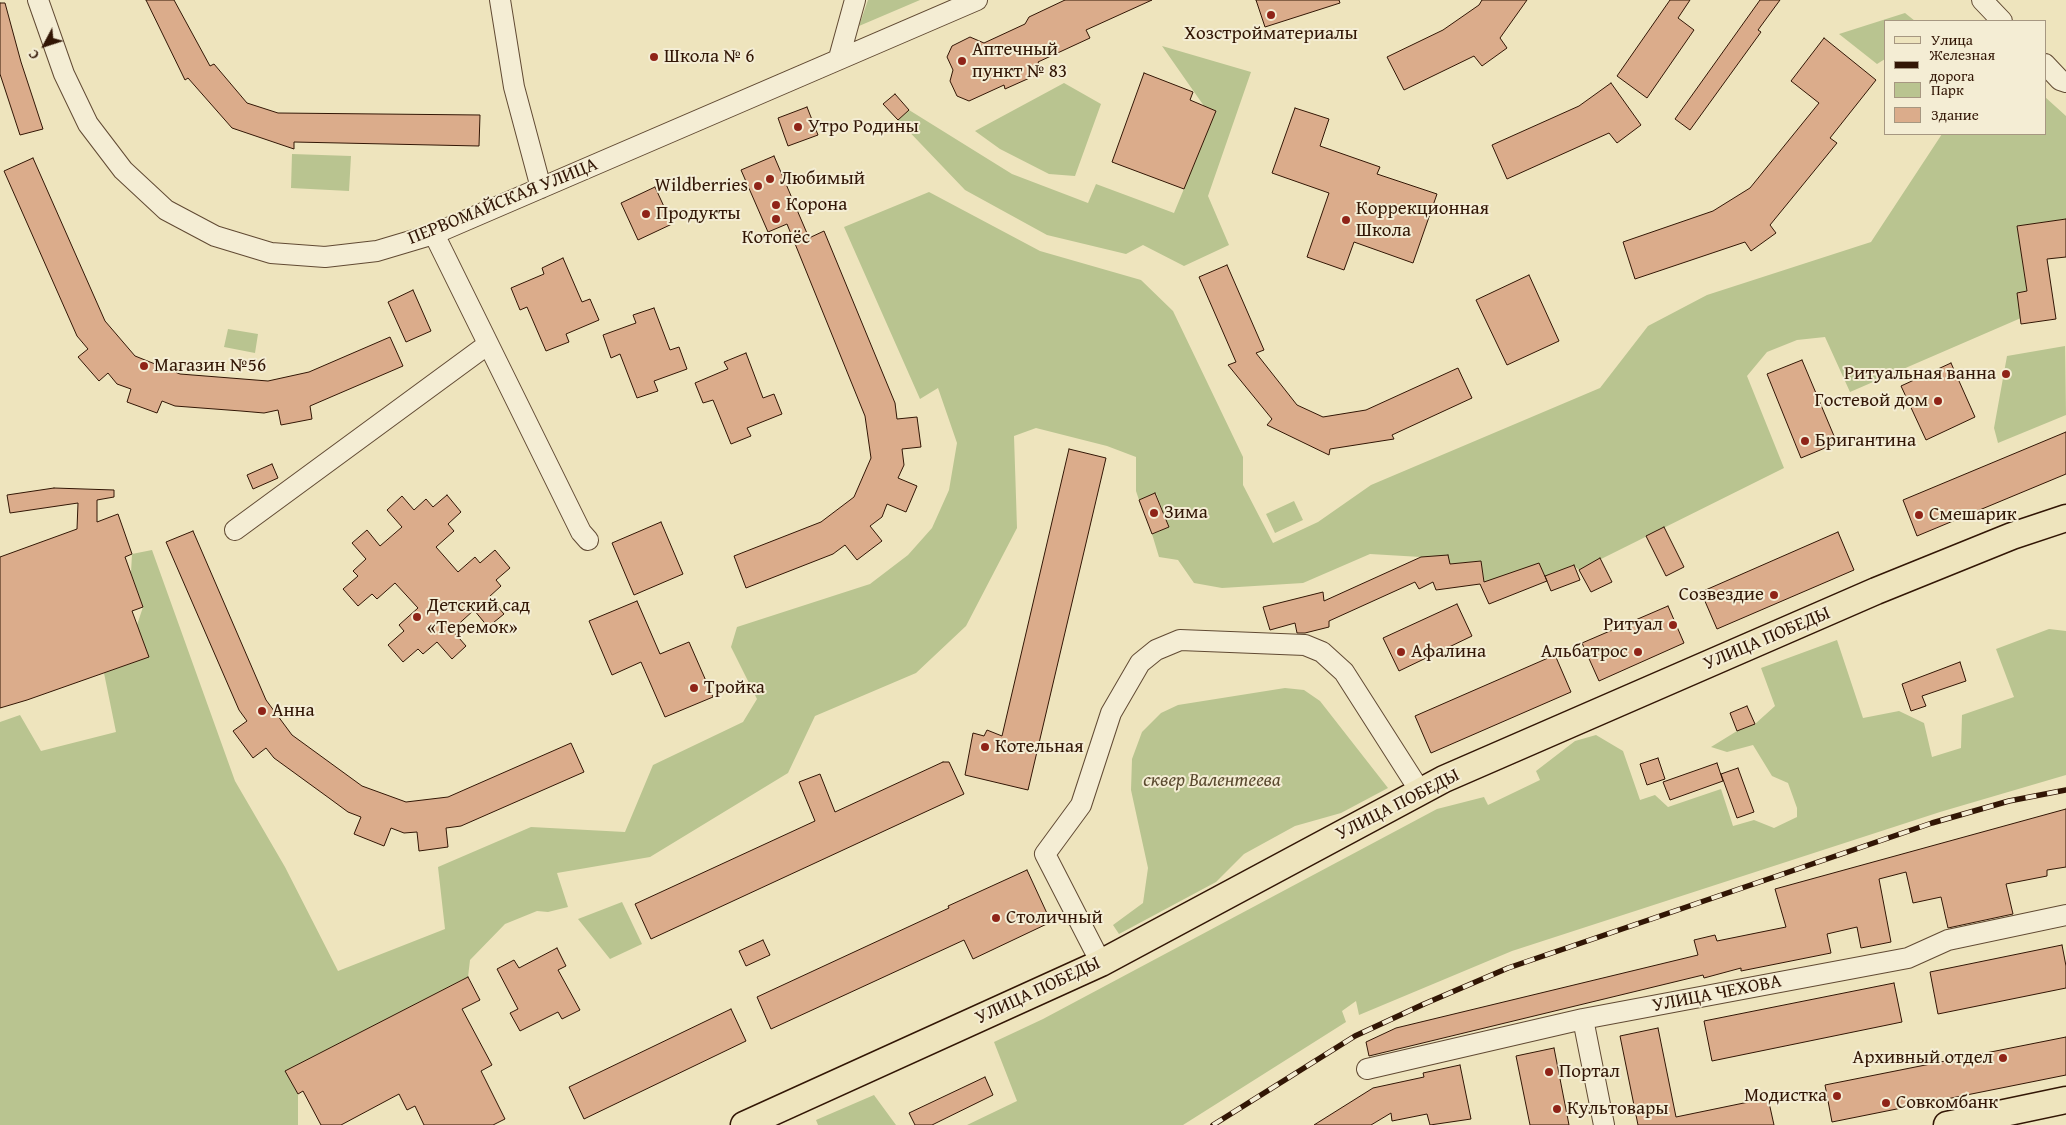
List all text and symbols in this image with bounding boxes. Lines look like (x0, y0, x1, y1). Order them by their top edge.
marker: Хозстройматериалы (1265, 9, 1277, 21)
north arrow (20, 20, 70, 70)
legend (1884, 20, 2046, 135)
place label: Хозстройматериалы (1184, 23, 1358, 45)
text: Улица (1931, 29, 1973, 50)
place label: Аптечный пункт № 83 (972, 39, 1067, 83)
text: Железная дорога (1929, 44, 1995, 86)
text: С (23, 45, 44, 64)
place label: Школа № 6 (664, 46, 754, 68)
marker: Школа № 6 (648, 51, 660, 63)
marker: Аптечный пункт № 83 (956, 55, 968, 67)
text: Парк (1931, 79, 1964, 100)
text: Здание (1931, 104, 1979, 125)
place label: Утро Родины (808, 116, 919, 138)
marker: Утро Родины (792, 121, 804, 133)
street label: ПЕРВОМАЙСКАЯ УЛИЦА (405, 153, 601, 251)
place label: Любимый (780, 168, 865, 190)
marker: Любимый (764, 173, 776, 185)
place label: Wildberries (655, 175, 748, 197)
marker: Wildberries (752, 180, 764, 192)
place label: Корона (786, 194, 847, 216)
place label: Коррекционная Школа (1356, 198, 1489, 242)
marker: Корона (770, 199, 782, 211)
place label: Продукты (656, 203, 741, 225)
marker: Продукты (640, 208, 652, 220)
marker: Котопёс (770, 213, 782, 225)
marker: Коррекционная Школа (1340, 214, 1352, 226)
place label: Котопёс (742, 227, 810, 249)
place label: Магазин №56 (154, 355, 266, 377)
marker: Магазин №56 (138, 360, 150, 372)
place label: Ритуальная ванна (1844, 363, 1996, 385)
marker: Ритуальная ванна (2000, 368, 2012, 380)
place label: Гостевой дом (1815, 390, 1928, 412)
marker: Гостевой дом (1932, 395, 1944, 407)
place label: Бригантина (1815, 430, 1916, 452)
marker: Бригантина (1799, 435, 1811, 447)
place label: Зима (1164, 502, 1208, 524)
place label: Смешарик (1929, 504, 2017, 526)
marker: Зима (1148, 507, 1160, 519)
marker: Смешарик (1913, 509, 1925, 521)
place label: Созвездие (1679, 584, 1764, 606)
marker: Созвездие (1768, 589, 1780, 601)
place label: Детский сад «Теремок» (427, 595, 530, 639)
street label: УЛИЦА ПОБЕДЫ (1700, 602, 1834, 676)
marker: Детский сад «Теремок» (411, 611, 423, 623)
place label: Ритуал (1603, 614, 1663, 636)
marker: Ритуал (1667, 619, 1679, 631)
place label: Афалина (1411, 641, 1486, 663)
place label: Альбатрос (1541, 641, 1628, 663)
marker: Афалина (1395, 646, 1407, 658)
marker: Альбатрос (1632, 646, 1644, 658)
place label: Тройка (704, 677, 765, 699)
marker: Тройка (688, 682, 700, 694)
place label: Анна (272, 700, 315, 722)
marker: Анна (256, 705, 268, 717)
place label: Котельная (995, 736, 1084, 758)
marker: Котельная (979, 741, 991, 753)
street label: УЛИЦА ПОБЕДЫ (1333, 764, 1463, 846)
park label: сквер Валентеева (1143, 770, 1281, 792)
place label: Столичный (1006, 907, 1103, 929)
marker: Столичный (990, 912, 1002, 924)
street label: УЛИЦА ПОБЕДЫ (972, 952, 1104, 1030)
street label: УЛИЦА ЧЕХОВА (1650, 970, 1784, 1018)
place label: Архивный отдел (1853, 1047, 1993, 1069)
marker: Архивный отдел (1997, 1052, 2009, 1064)
place label: Портал (1559, 1061, 1620, 1083)
marker: Портал (1543, 1066, 1555, 1078)
place label: Модистка (1744, 1085, 1827, 1107)
marker: Модистка (1831, 1090, 1843, 1102)
place label: Совкомбанк (1896, 1092, 1998, 1114)
marker: Совкомбанк (1880, 1097, 1892, 1109)
place label: Культовары (1567, 1098, 1669, 1120)
marker: Культовары (1551, 1103, 1563, 1115)

